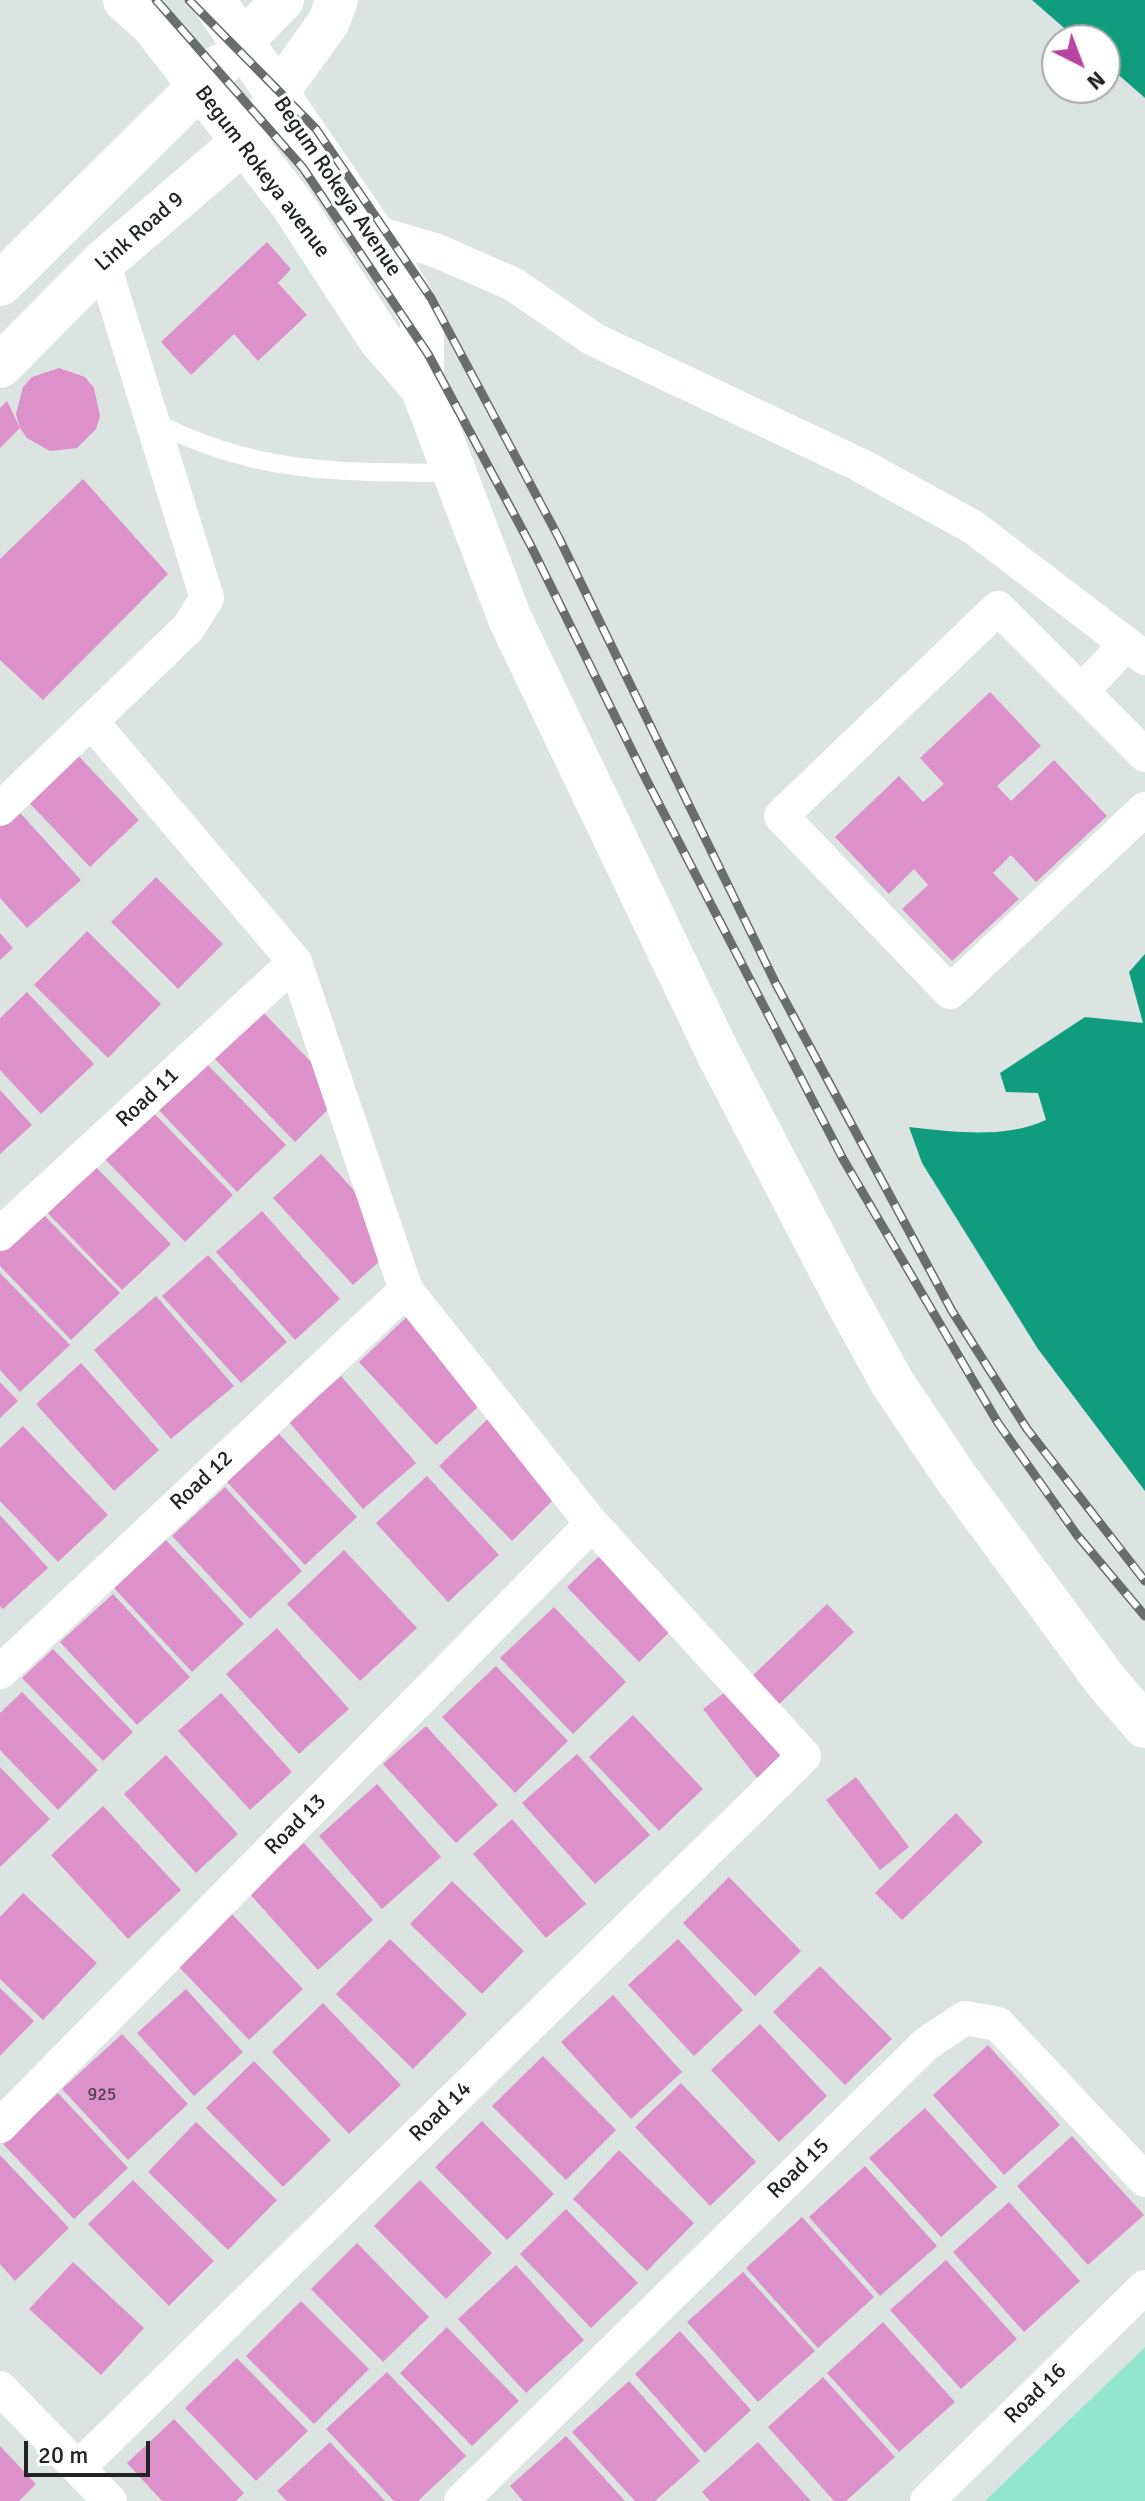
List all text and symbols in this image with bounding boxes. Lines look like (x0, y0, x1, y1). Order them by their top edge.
north arrow (1041, 24, 1121, 104)
text: N (1081, 66, 1111, 96)
street label: Begum Rokeya avenue (189, 81, 335, 263)
street label: Begum Rokeya Avenue (267, 92, 407, 282)
street label: Link Road 9 (90, 186, 190, 278)
street label: Road 11 (111, 1063, 185, 1133)
street label: Road 12 (165, 1446, 239, 1516)
street label: Road 13 (260, 1789, 332, 1861)
street label: Road 14 (405, 2076, 477, 2148)
house number: 925 (87, 2084, 117, 2106)
street label: Road 15 (763, 2133, 835, 2205)
street label: Road 16 (1000, 2358, 1072, 2430)
scale bar (28, 2425, 154, 2475)
text: 20 m (38, 2440, 88, 2470)

